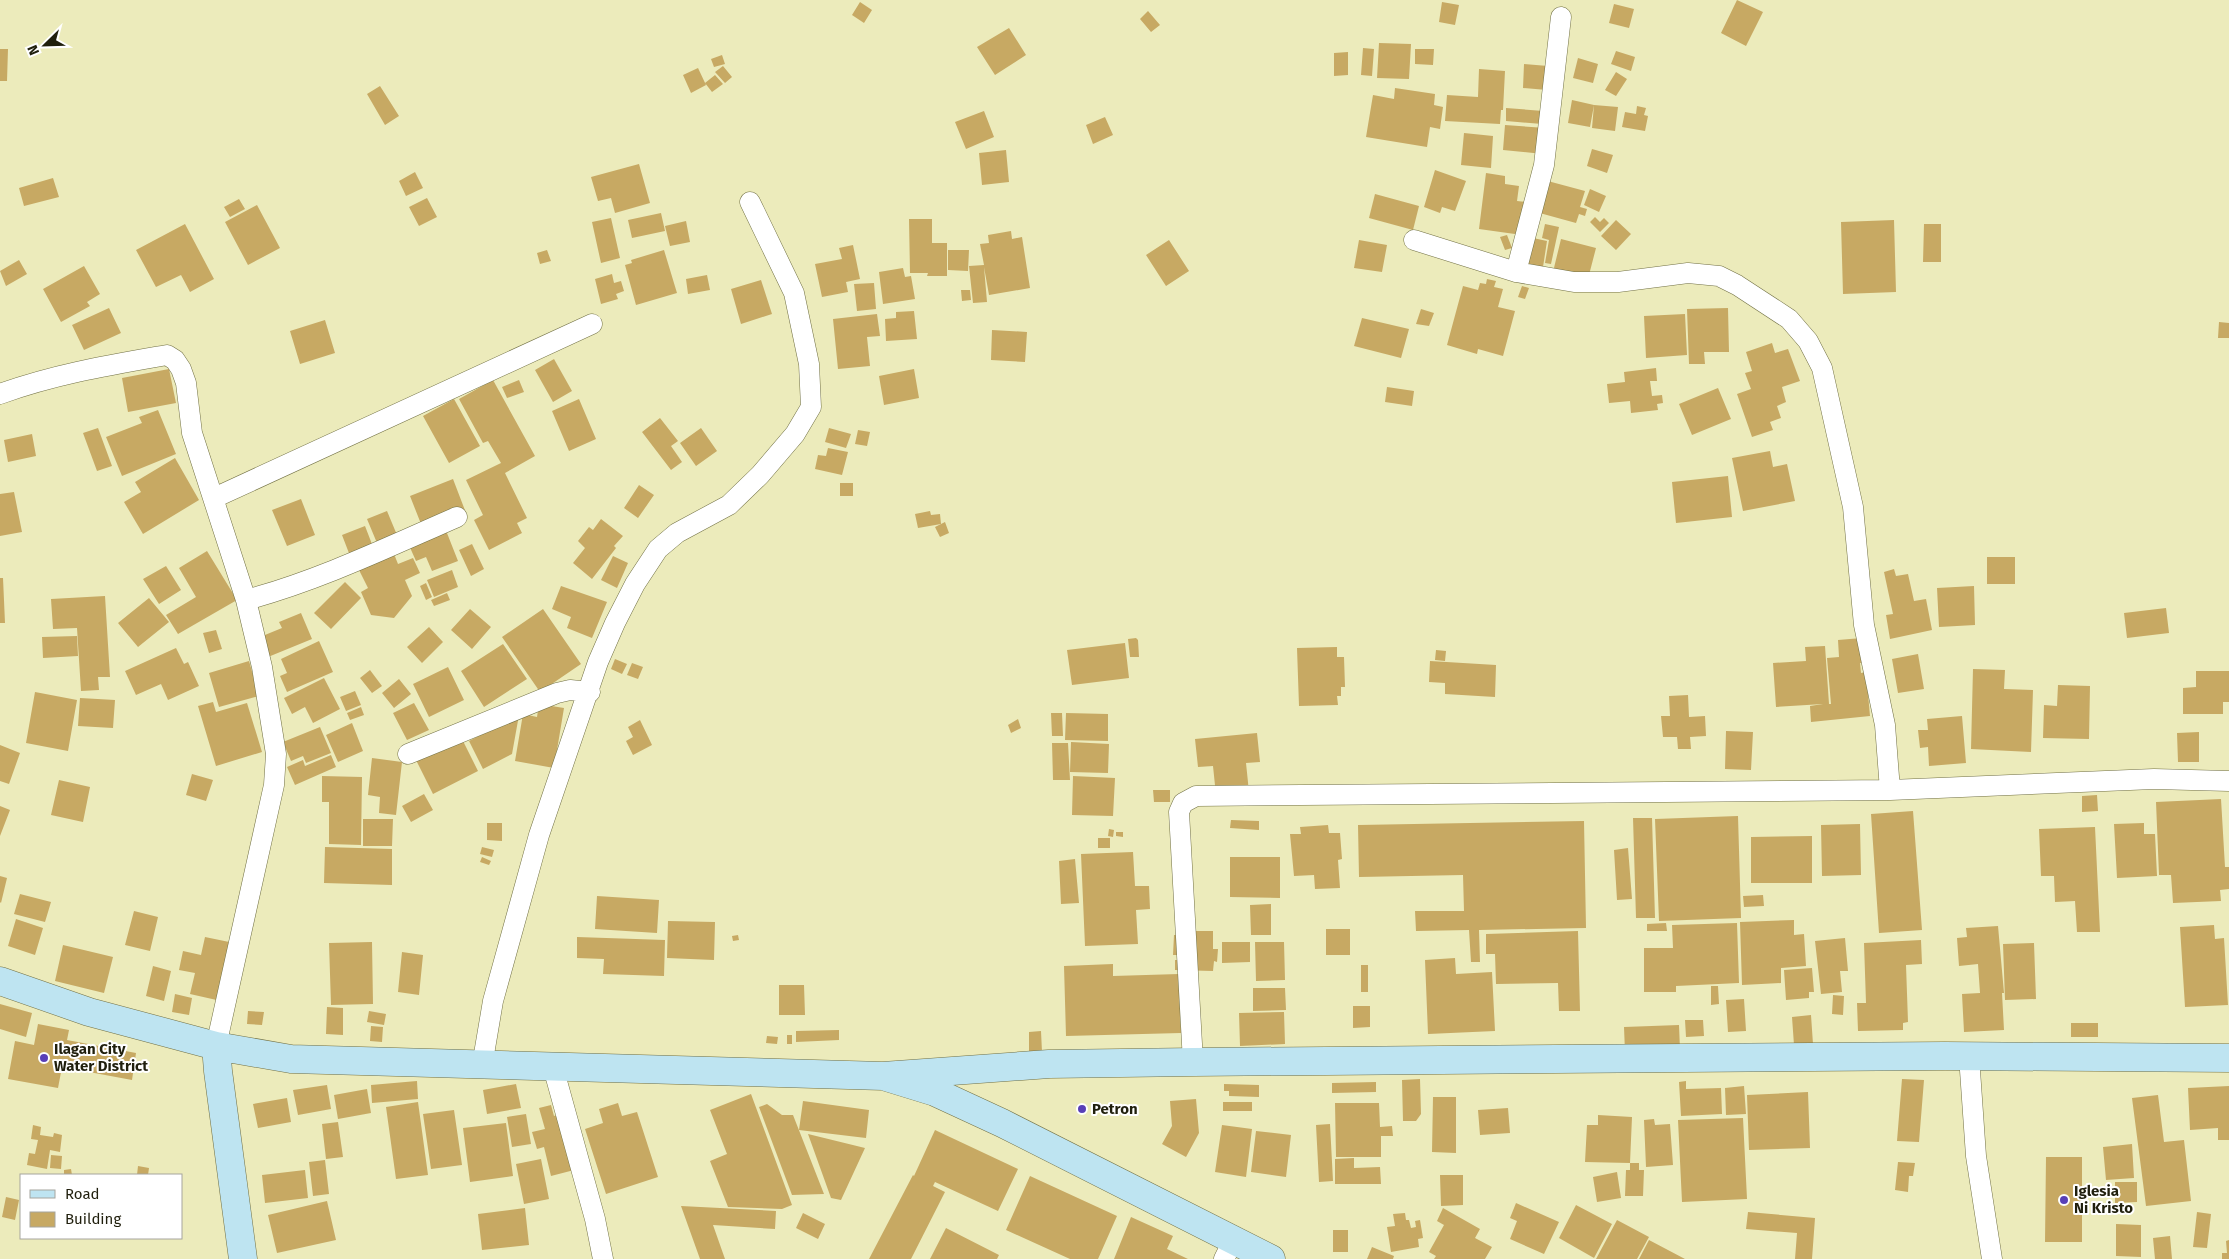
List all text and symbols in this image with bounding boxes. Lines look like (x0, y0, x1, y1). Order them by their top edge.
north arrow (20, 20, 70, 70)
text: N (24, 42, 43, 57)
place label: Ilagan City Water District (54, 1040, 148, 1075)
marker: Ilagan City Water District (38, 1052, 50, 1064)
place label: Petron (1092, 1100, 1138, 1118)
marker: Petron (1076, 1103, 1088, 1115)
legend (20, 1174, 182, 1239)
place label: Iglesia Ni Kristo (2074, 1182, 2133, 1217)
text: Road (65, 1185, 100, 1203)
marker: Iglesia Ni Kristo (2058, 1194, 2070, 1206)
text: Building (65, 1210, 121, 1228)

